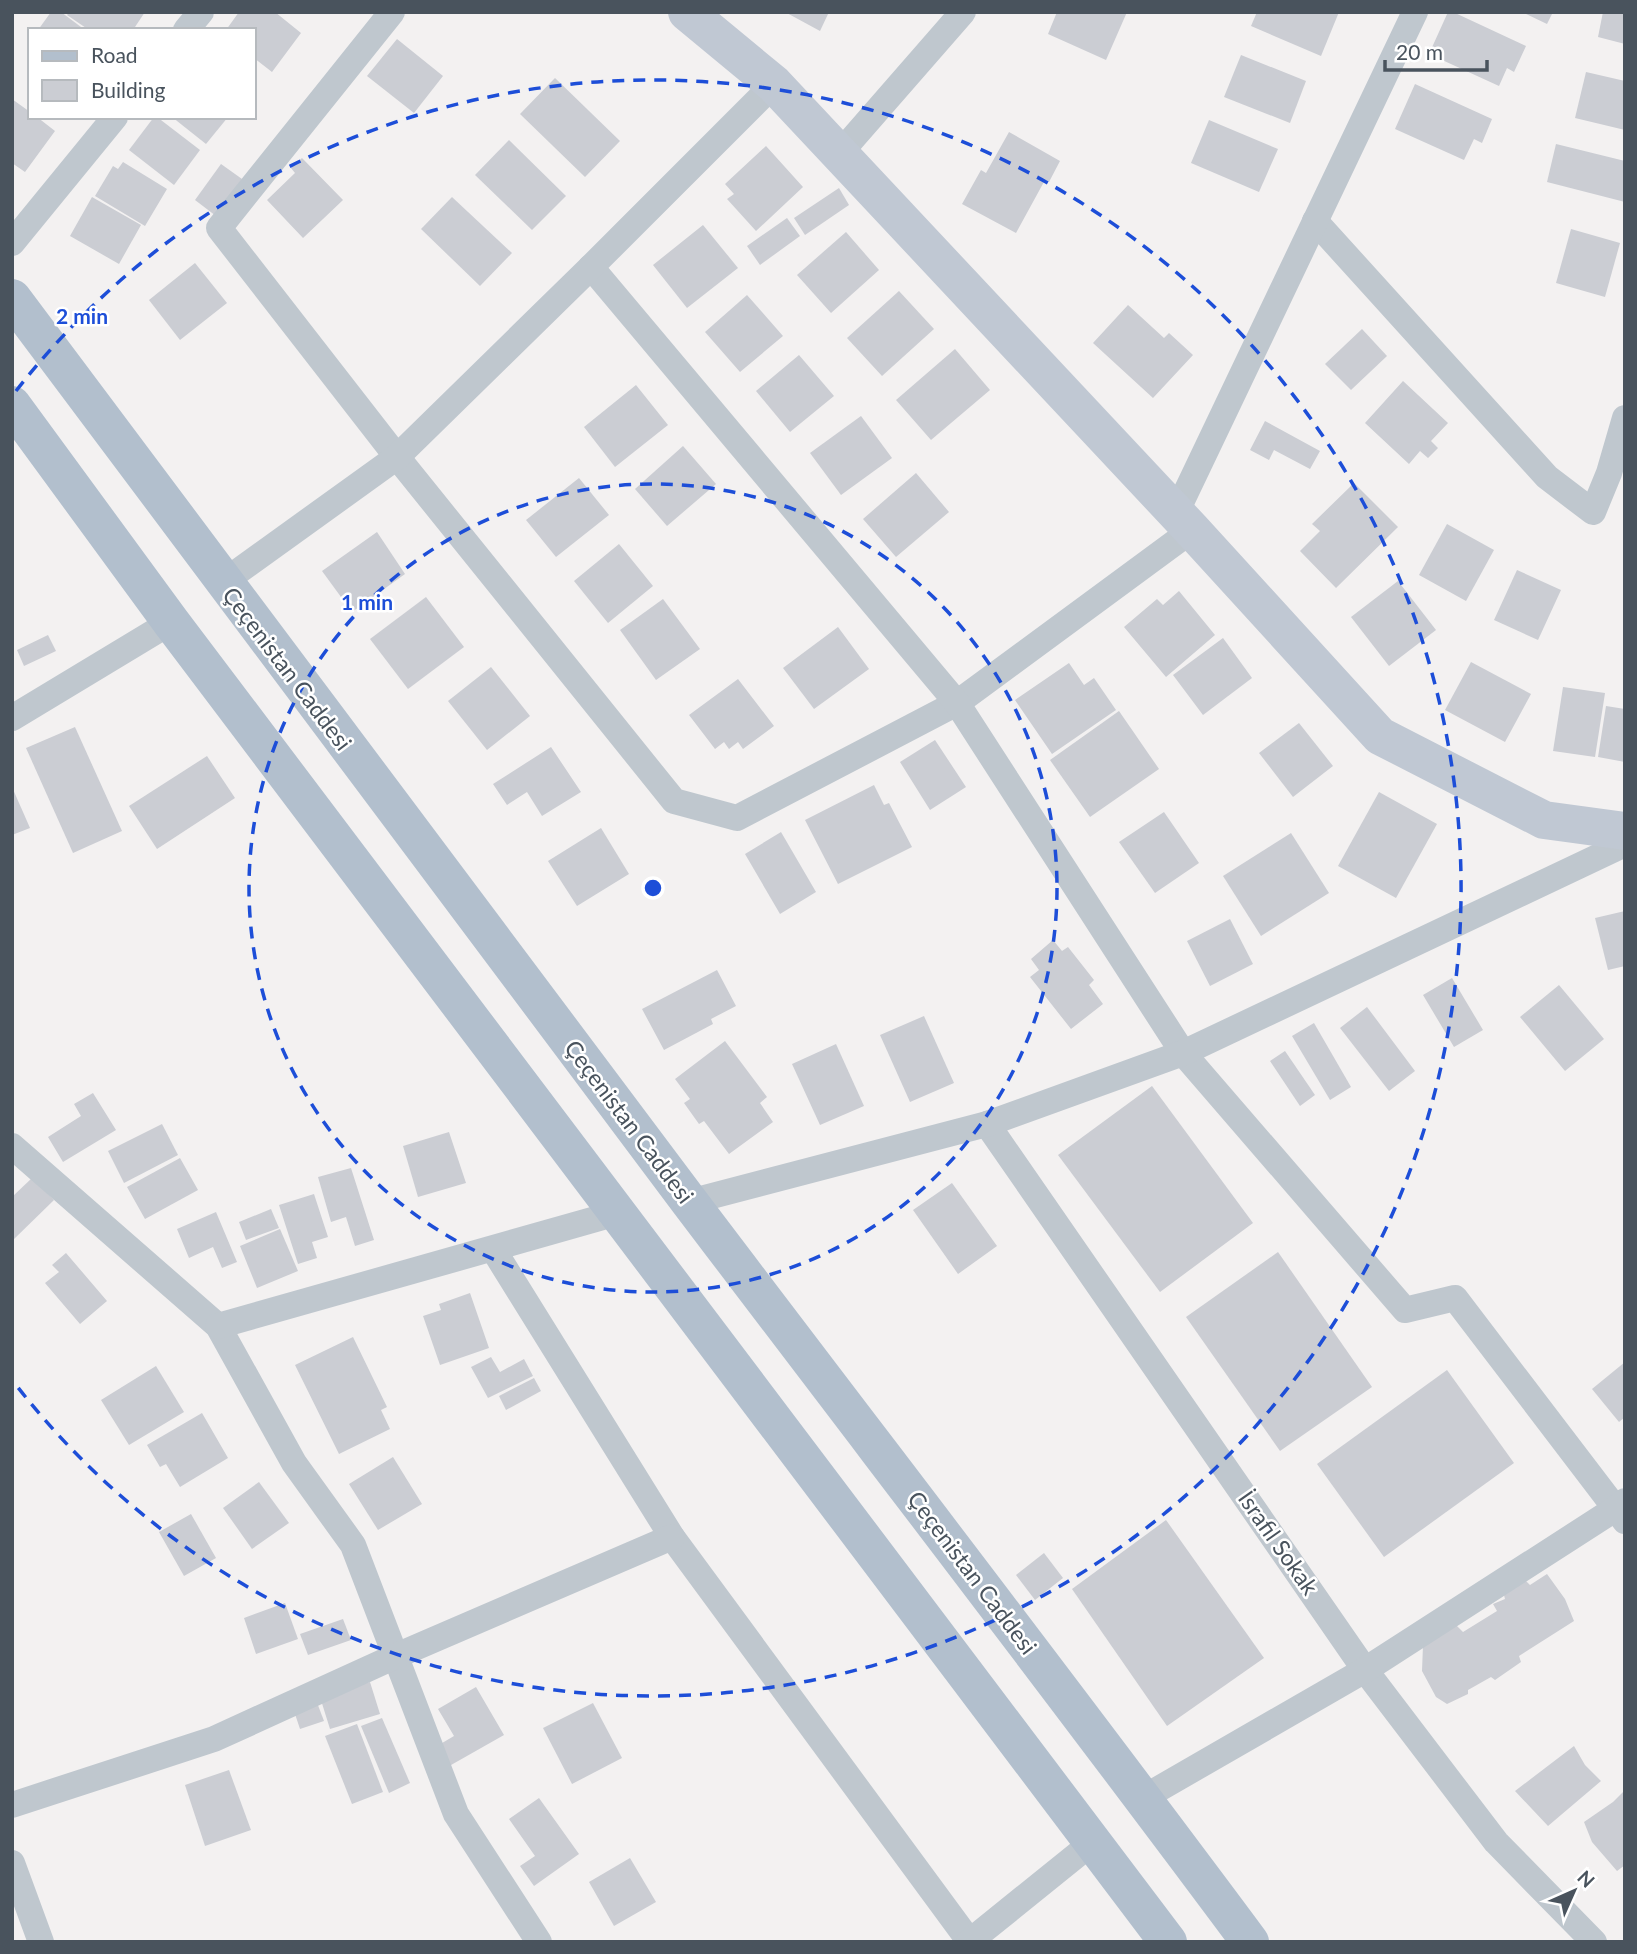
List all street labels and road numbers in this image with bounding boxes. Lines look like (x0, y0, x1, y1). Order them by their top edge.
street label: Çeçenistan Caddesi (217, 581, 358, 756)
street label: Çeçenistan Caddesi (559, 1034, 700, 1209)
street label: Çeçenistan Caddesi (902, 1485, 1043, 1660)
street label: İsrafil Sokak (1233, 1485, 1325, 1600)

